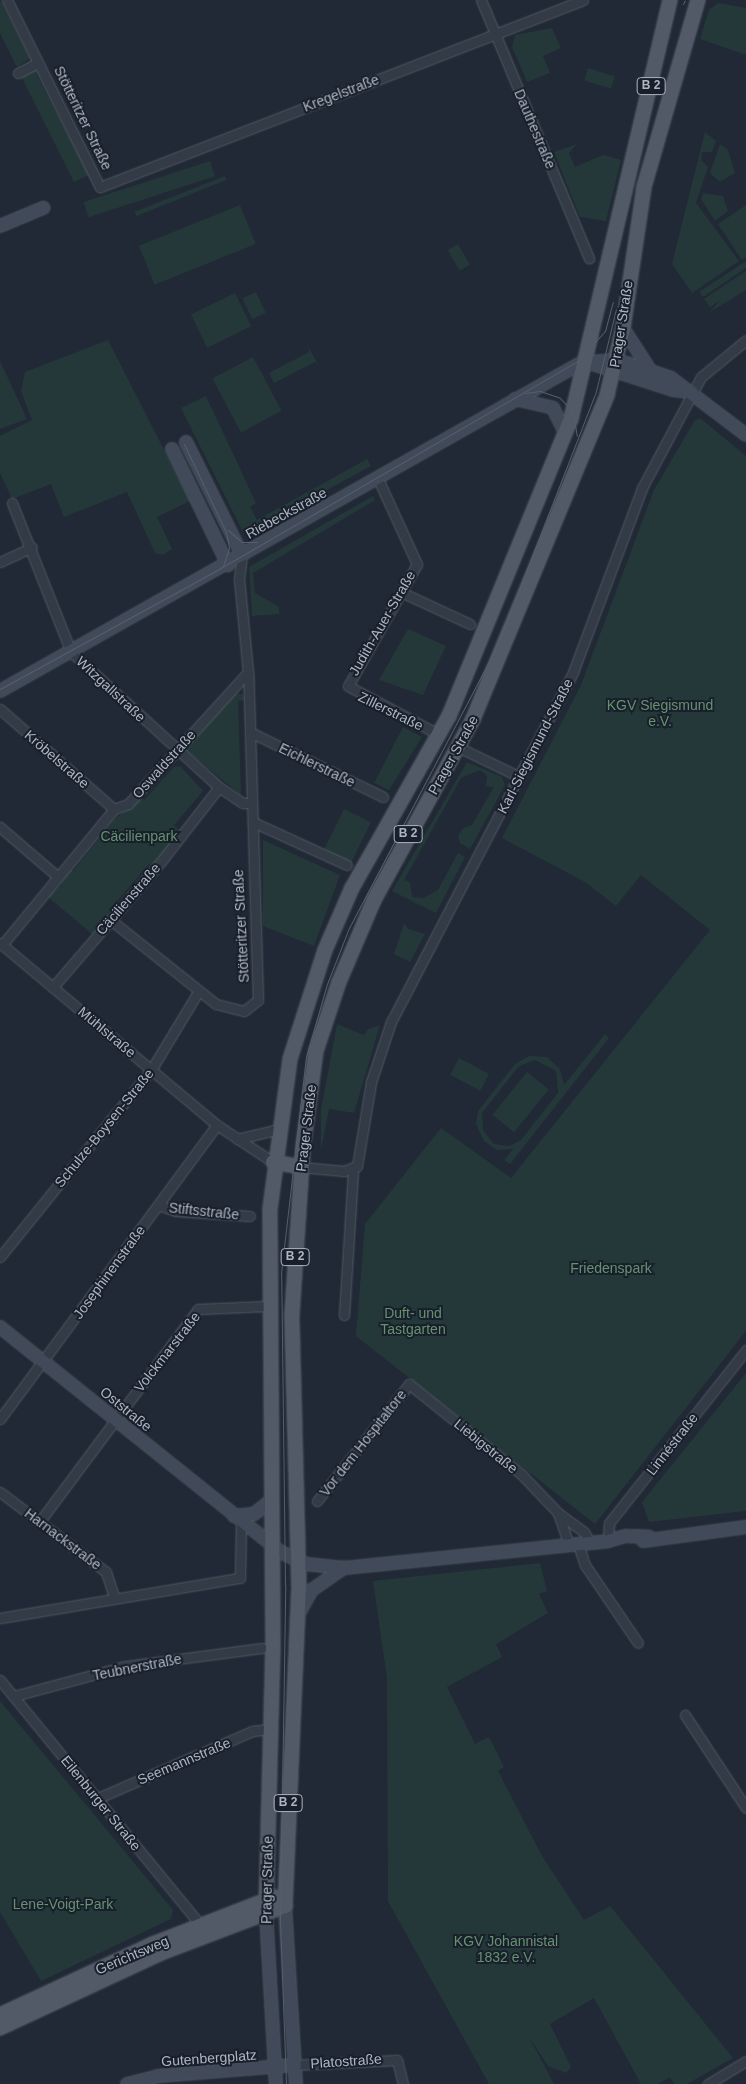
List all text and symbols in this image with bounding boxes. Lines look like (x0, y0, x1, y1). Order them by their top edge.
street label: Stötteritzer Straße (51, 63, 115, 173)
street label: Kregelstraße (301, 71, 381, 115)
road number: B 2 (636, 76, 666, 95)
street label: Dauthestraße (511, 87, 559, 171)
street label: Prager Straße (606, 279, 636, 369)
street label: Riebeckstraße (242, 484, 330, 542)
street label: Judith-Auer-Straße (345, 568, 419, 678)
street label: Witzgallstraße (73, 653, 149, 725)
street label: Karl-Siegismund-Straße (494, 676, 576, 816)
street label: Zillerstraße (356, 688, 426, 734)
park label: KGV Siegismund e.V. (607, 697, 713, 730)
street label: Prager Straße (424, 712, 482, 798)
street label: Kröbelstraße (21, 726, 93, 792)
street label: Oswaldstraße (129, 726, 199, 802)
street label: Eichlerstraße (276, 739, 358, 791)
road number: B 2 (393, 824, 423, 844)
park label: Cäcilienpark (100, 828, 178, 844)
street label: Cäcilienstraße (92, 860, 164, 938)
street label: Stötteritzer Straße (230, 869, 252, 983)
street label: Mühlstraße (75, 1003, 139, 1061)
street label: Schulze-Boysen-Straße (51, 1065, 157, 1191)
street label: Prager Straße (292, 1083, 320, 1173)
street label: Stiftsstraße (168, 1199, 240, 1223)
street label: Josephinenstraße (69, 1222, 149, 1322)
road number: B 2 (280, 1248, 310, 1266)
park label: Friedenspark (570, 1260, 652, 1276)
park label: Duft- und Tastgarten (380, 1305, 446, 1338)
street label: Volckmarstraße (130, 1309, 204, 1395)
street label: Oststraße (97, 1383, 155, 1435)
street label: Vor dem Hospitaltore (316, 1386, 410, 1500)
street label: Linnéstraße (643, 1410, 701, 1478)
street label: Liebigstraße (451, 1415, 521, 1477)
street label: Harnackstraße (21, 1505, 105, 1573)
street label: Teubnerstraße (91, 1650, 183, 1684)
street label: Seemannstraße (135, 1734, 233, 1788)
street label: Eilenburger Straße (57, 1752, 145, 1854)
road number: B 2 (273, 1794, 303, 1812)
street label: Prager Straße (258, 1836, 276, 1924)
park label: Lene-Voigt-Park (13, 1896, 113, 1912)
street label: Gerichtsweg (93, 1932, 171, 1978)
park label: KGV Johannistal 1832 e.V. (454, 1933, 558, 1965)
street label: Gutenbergplatz (161, 2046, 257, 2070)
street label: Platostraße (310, 2050, 382, 2072)

